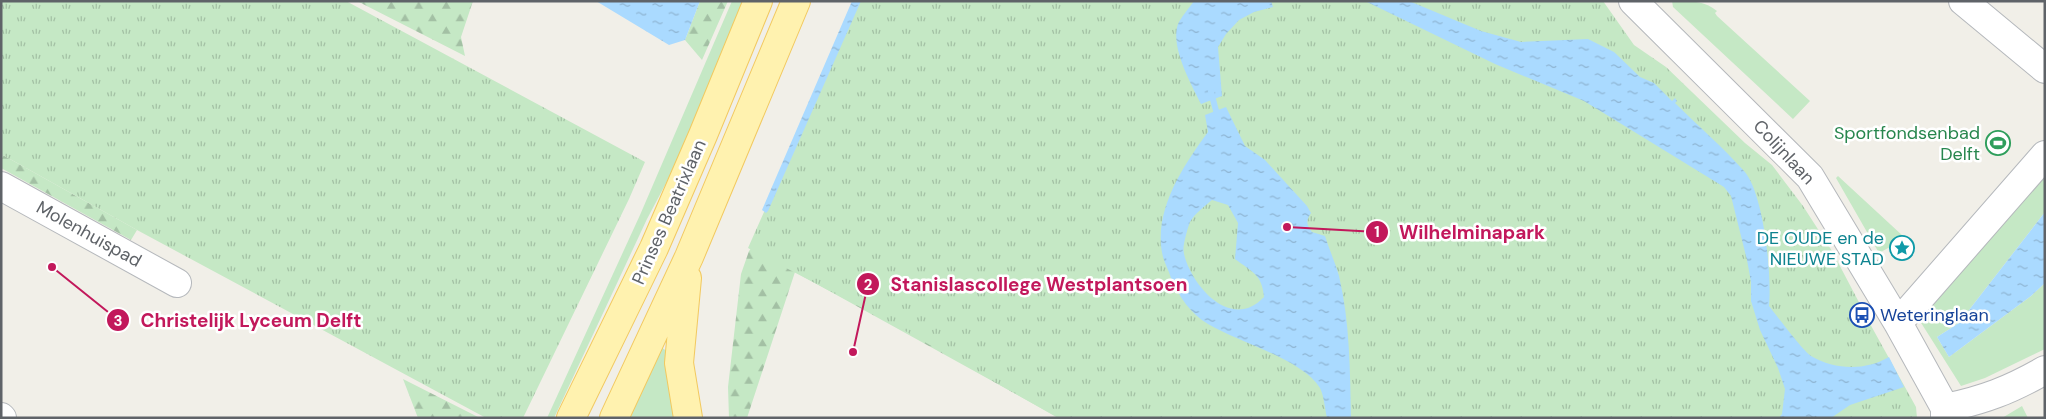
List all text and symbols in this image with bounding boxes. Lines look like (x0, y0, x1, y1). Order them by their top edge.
street label: Colijnlaan (1748, 114, 1820, 190)
place label: Sportfondsenbad Delft (1834, 121, 1980, 166)
sports icon: Sportfondsenbad Delft (1985, 130, 2011, 156)
street label: Prinses Beatrixlaan (626, 136, 712, 288)
street label: Molenhuispad (32, 195, 146, 273)
callout: Wilhelminapark (1364, 215, 1555, 249)
text: Wilhelminapark (1399, 220, 1545, 245)
text: 1 (1374, 222, 1380, 242)
place label: DE OUDE en de NIEUWE STAD (1757, 226, 1884, 271)
place icon: DE OUDE en de NIEUWE STAD (1889, 235, 1915, 261)
callout: Stanislascollege Westplantsoen (855, 267, 1197, 301)
text: Stanislascollege Westplantsoen (891, 272, 1187, 297)
text: 2 (864, 275, 873, 295)
bus stop icon: Weteringlaan (1849, 302, 1875, 328)
callout: Christelijk Lyceum Delft (106, 303, 372, 337)
place label: Weteringlaan (1880, 303, 1989, 327)
text: Christelijk Lyceum Delft (140, 308, 362, 333)
text: 3 (113, 311, 123, 331)

